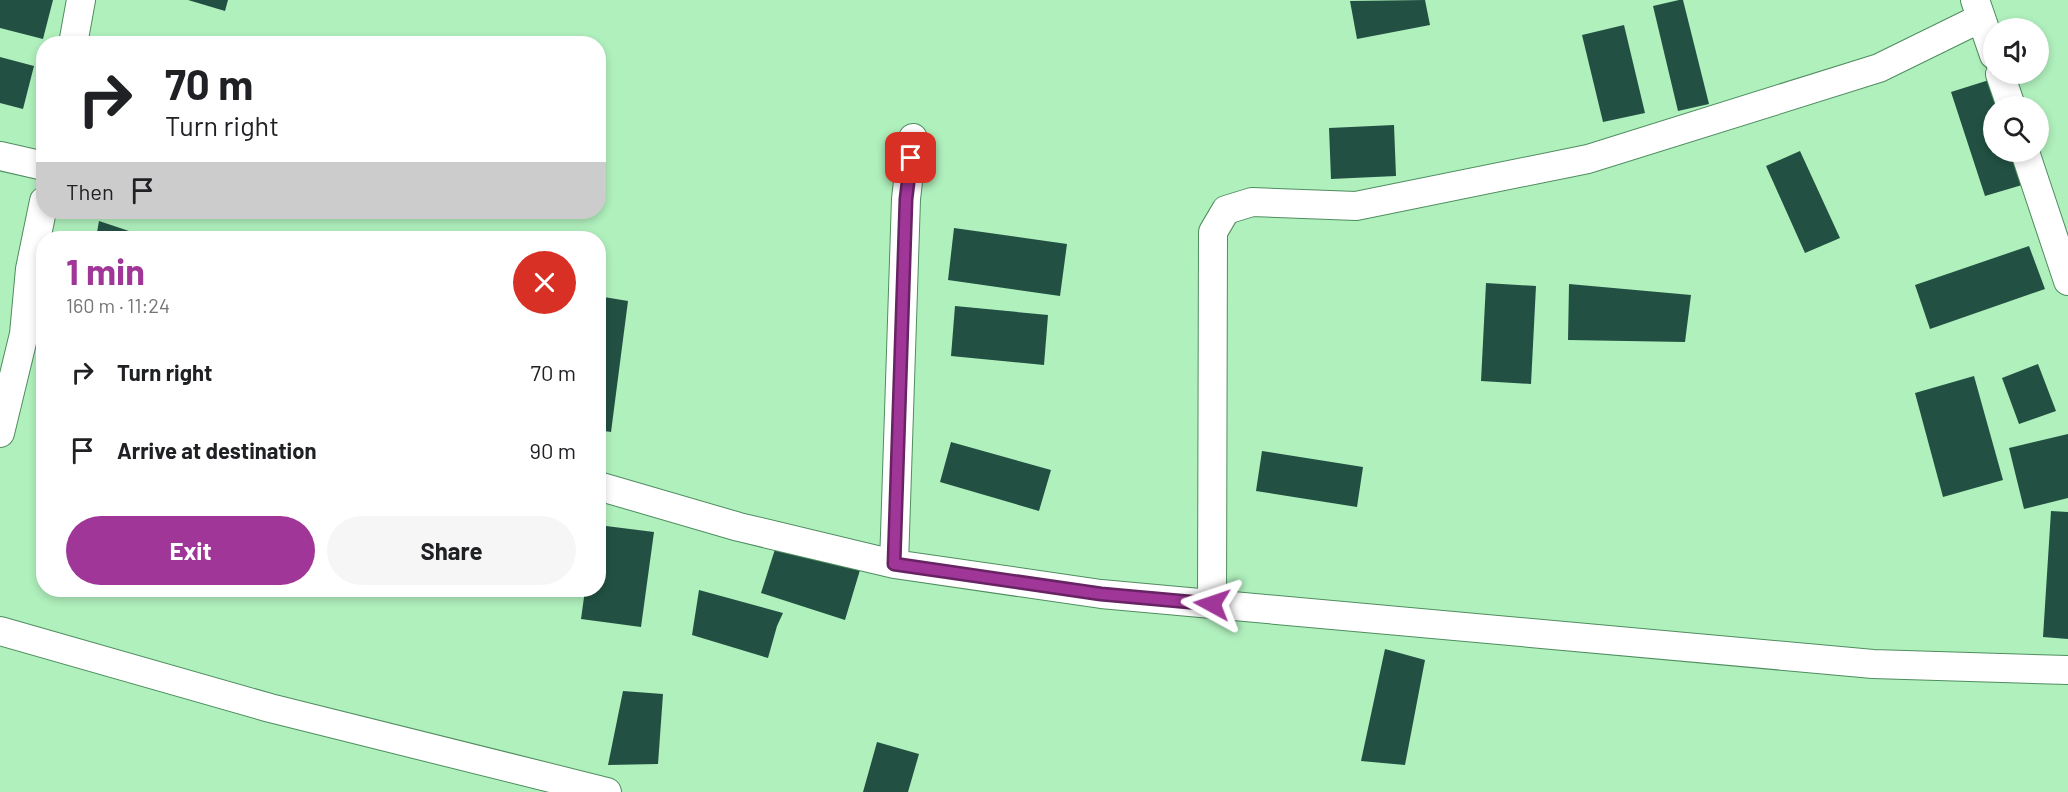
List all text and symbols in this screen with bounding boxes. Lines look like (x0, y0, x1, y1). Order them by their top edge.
map controls (1983, 18, 2049, 162)
button: sound (1983, 18, 2049, 84)
text: 70 m (165, 58, 253, 108)
icon: right (66, 60, 144, 138)
button: search (1983, 96, 2049, 162)
text: Turn right (165, 109, 279, 141)
pin (885, 132, 936, 183)
icon: arrive (894, 141, 927, 174)
icon: arrive (126, 174, 159, 207)
text: Then (66, 178, 114, 204)
text: 1 min (66, 249, 145, 292)
button: close (513, 251, 576, 314)
text: 160 m · 11:24 (66, 293, 170, 317)
icon: right (66, 356, 99, 389)
text: Turn right (117, 359, 212, 385)
text: 70 m (531, 359, 576, 385)
icon: arrive (66, 434, 99, 467)
text: Arrive at destination (117, 437, 316, 463)
text: 90 m (530, 437, 576, 463)
button: Exit (66, 516, 315, 585)
button: Share (327, 516, 576, 585)
position arrow (1180, 572, 1244, 636)

